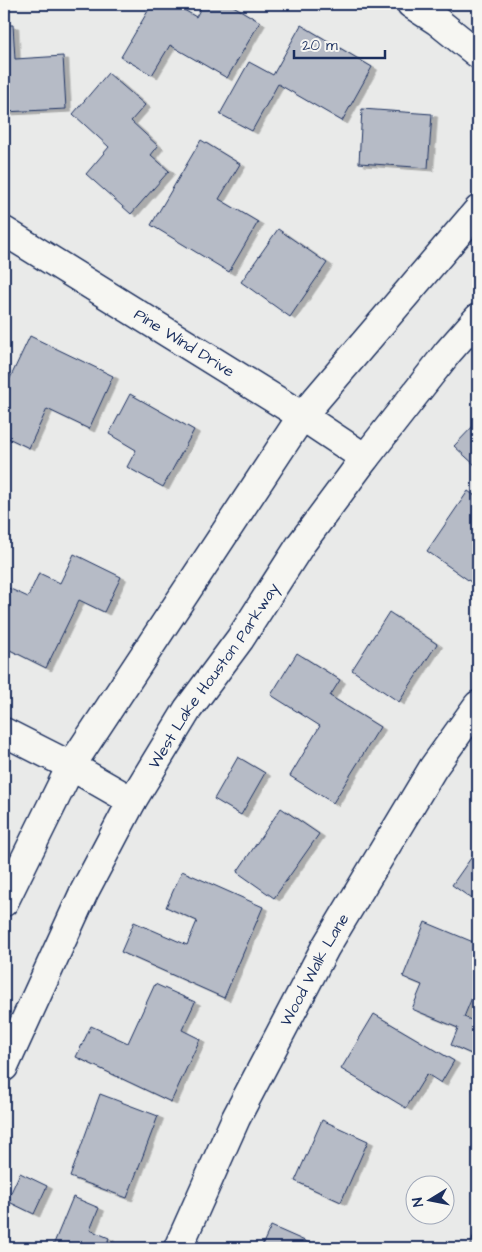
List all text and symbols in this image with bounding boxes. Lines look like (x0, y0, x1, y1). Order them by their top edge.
scale bar (294, 28, 386, 60)
text: 20 m (302, 35, 338, 56)
street label: Pine Wind Drive (130, 303, 239, 382)
street label: West Lake Houston Parkway (143, 578, 285, 773)
street label: Wood Walk Lane (275, 909, 354, 1030)
north arrow (404, 1174, 454, 1224)
text: N (408, 1196, 429, 1208)

